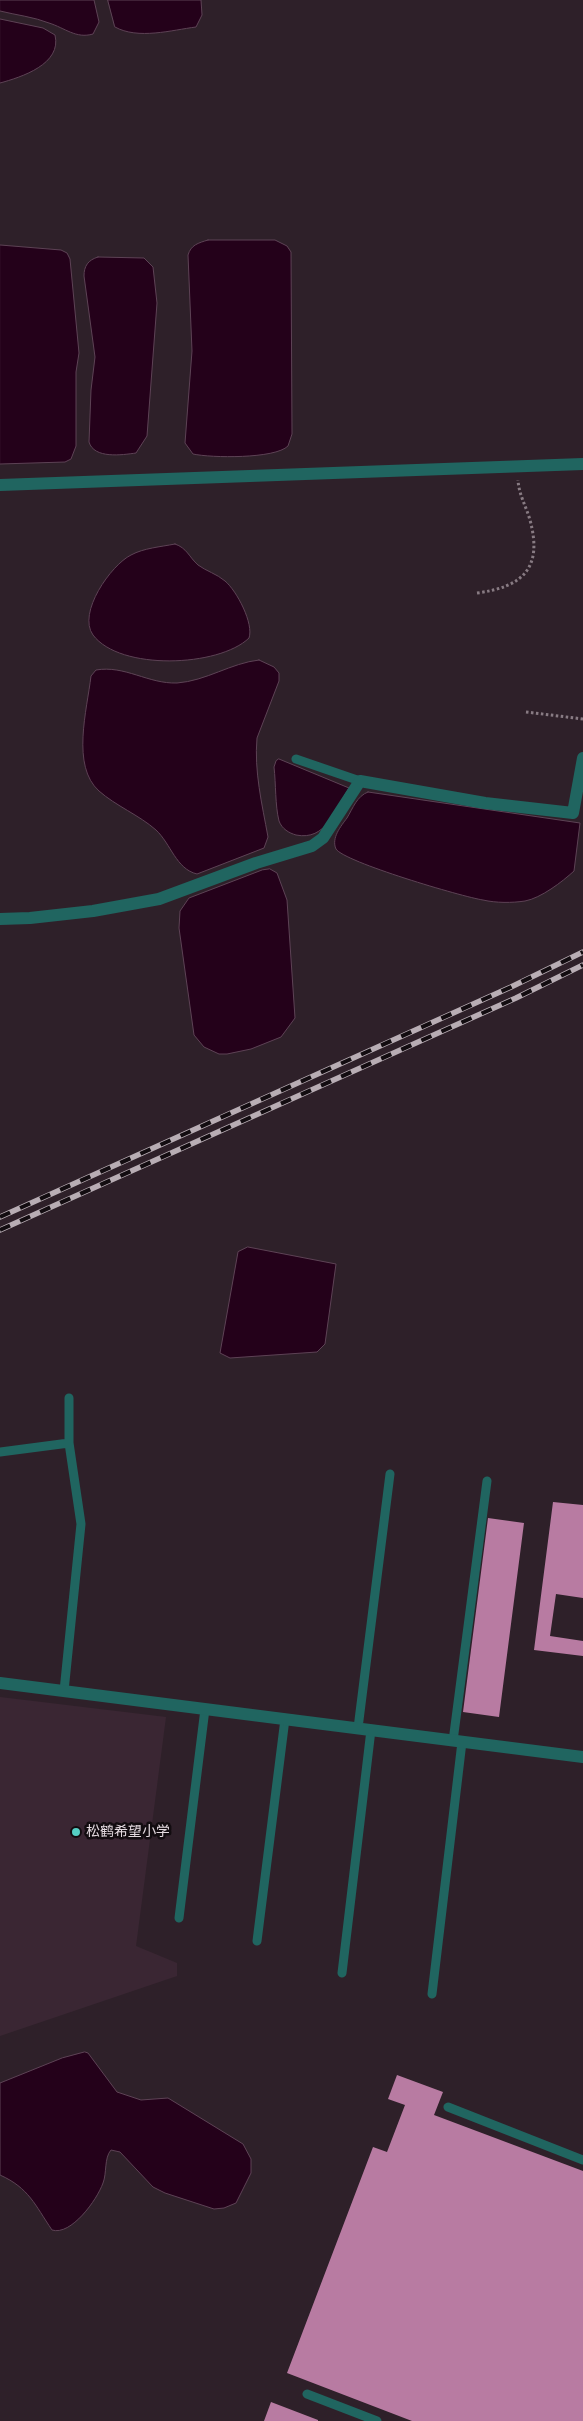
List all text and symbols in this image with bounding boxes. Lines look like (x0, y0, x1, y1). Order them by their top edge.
place label: 松鹤希望小学 (86, 1824, 170, 1840)
marker: 松鹤希望小学 (70, 1826, 82, 1838)

